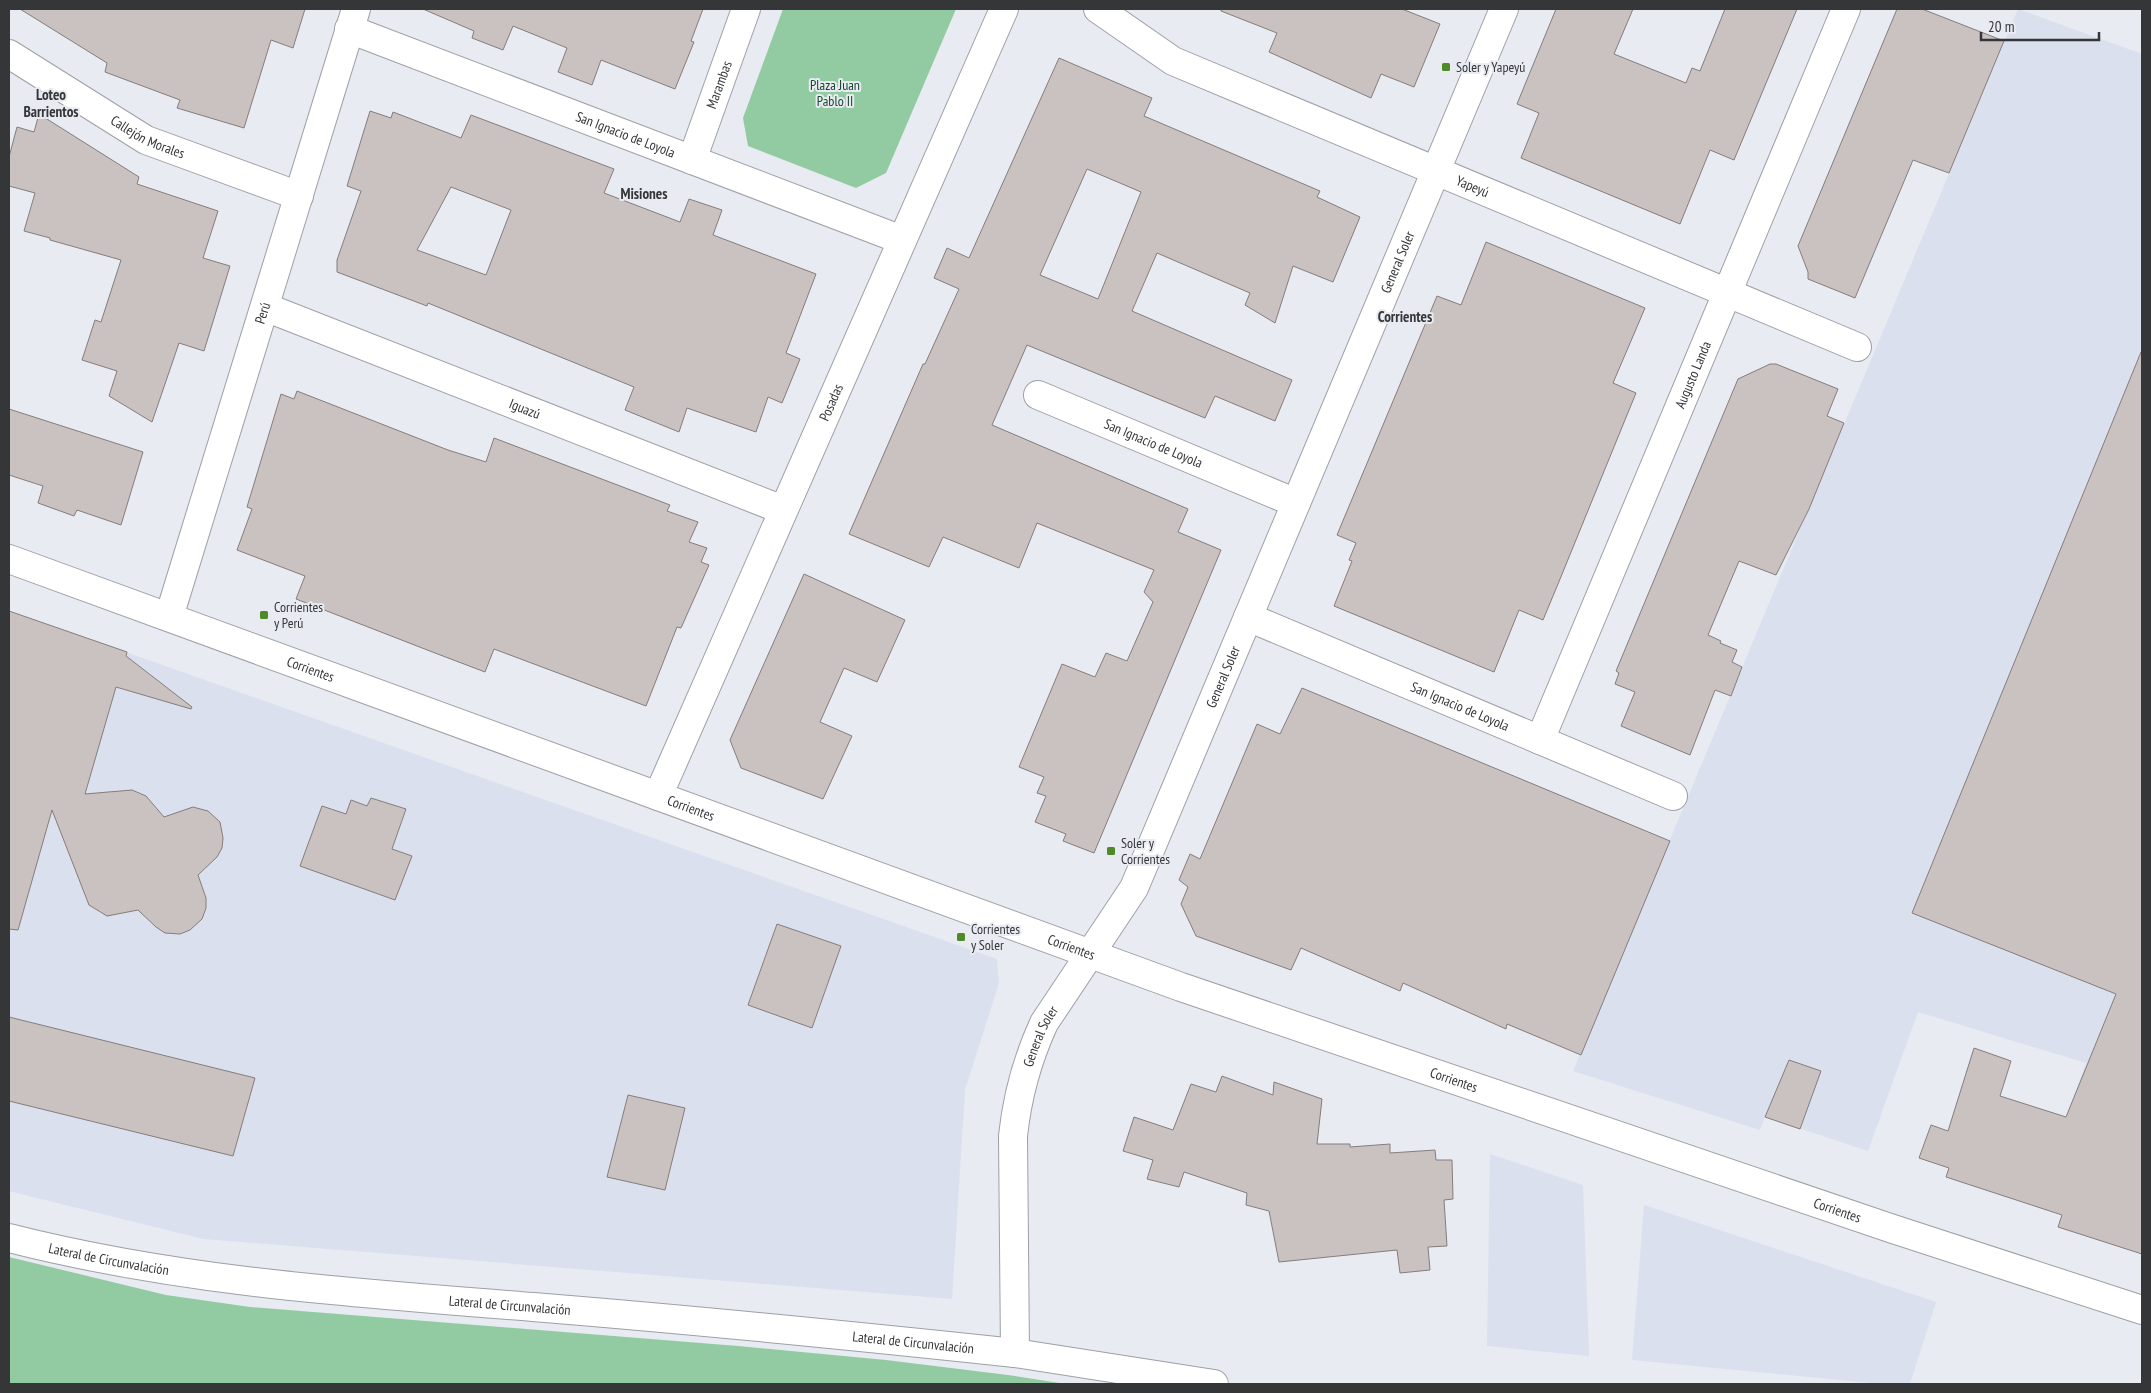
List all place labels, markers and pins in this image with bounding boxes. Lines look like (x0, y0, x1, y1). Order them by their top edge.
place label: Soler y Yapeyú (1456, 58, 1525, 76)
marker: Soler y Yapeyú (1440, 61, 1452, 73)
place label: Corrientes y Perú (274, 598, 323, 632)
marker: Corrientes y Perú (258, 609, 270, 621)
place label: Soler y Corrientes (1121, 834, 1170, 868)
marker: Soler y Corrientes (1105, 845, 1117, 857)
place label: Corrientes y Soler (971, 920, 1020, 954)
marker: Corrientes y Soler (955, 931, 967, 943)

